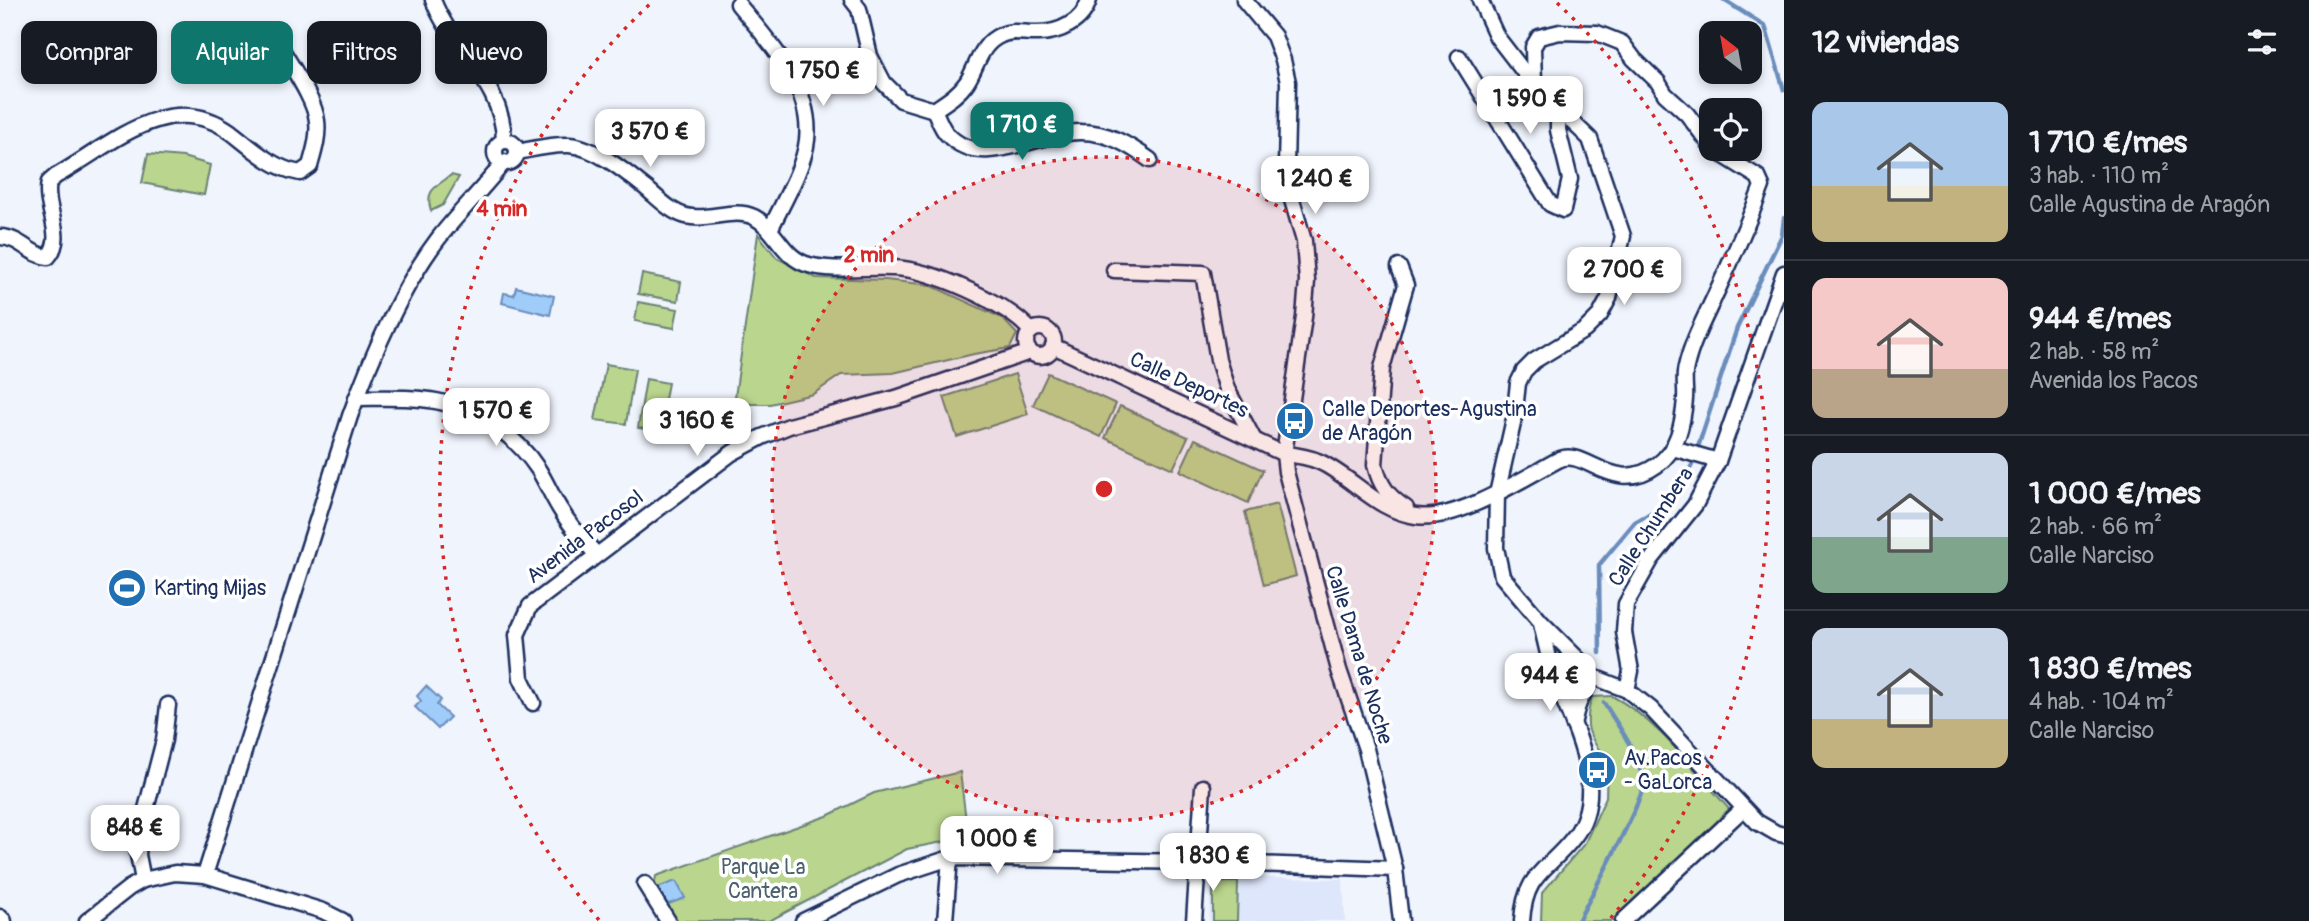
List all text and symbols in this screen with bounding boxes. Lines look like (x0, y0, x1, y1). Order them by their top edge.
chip: Comprar (21, 21, 157, 84)
chip: Alquilar (171, 21, 293, 84)
chip: Filtros (307, 21, 421, 84)
chip: Nuevo (435, 21, 547, 84)
north arrow (1699, 21, 1762, 84)
map controls (1699, 21, 1762, 161)
icon: filters (2243, 23, 2281, 61)
text: 12 viviendas (1812, 24, 1959, 61)
pin: 1 750 € (758, 48, 888, 108)
text: 1 750 € (786, 56, 860, 85)
pin: 1 590 € (1465, 76, 1595, 136)
text: 1 590 € (1493, 84, 1567, 113)
button: locate (1699, 98, 1762, 161)
pin: 1 710 € (957, 102, 1087, 162)
pin: 3 570 € (585, 110, 715, 169)
text: 1 710 € (986, 110, 1058, 139)
text: 3 570 € (611, 117, 689, 146)
text: 1 710 €/mes (2029, 124, 2187, 161)
icon: home (1868, 130, 1952, 214)
pin: 1 240 € (1250, 156, 1380, 216)
text: 3 hab. · 110 m² (2029, 161, 2169, 190)
text: 1 240 € (1277, 164, 1353, 193)
text: Calle Agustina de Aragón (2029, 190, 2270, 219)
text: 4 min (477, 196, 528, 223)
text: 2 min (844, 242, 894, 269)
pin: 2 700 € (1559, 247, 1689, 307)
text: 2 700 € (1583, 255, 1665, 284)
text: 944 €/mes (2029, 300, 2171, 337)
icon: home (1868, 306, 1952, 390)
text: 2 hab. · 58 m² (2029, 337, 2159, 366)
street label: Calle Deportes (1125, 346, 1253, 425)
text: Avenida los Pacos (2029, 366, 2198, 395)
pin: 1 570 € (431, 388, 561, 448)
text: 1 570 € (459, 396, 533, 425)
place label: Calle Deportes-Agustina de Aragón (1322, 396, 1537, 447)
pin: 3 160 € (632, 398, 762, 458)
bus stop icon: Calle Deportes-Agustina de Aragón (1274, 400, 1316, 442)
text: 3 160 € (659, 406, 735, 435)
street label: Calle Chumbera (1602, 462, 1700, 592)
text: 1 000 €/mes (2029, 475, 2201, 512)
centre of rings (1092, 477, 1116, 501)
icon: home (1868, 481, 1952, 565)
street label: Avenida Pacosol (521, 484, 649, 590)
text: 2 hab. · 66 m² (2029, 512, 2162, 541)
text: Calle Narciso (2029, 541, 2154, 570)
street label: Calle Dama de Noche (1319, 562, 1399, 748)
sports icon: Karting Mijas (106, 567, 148, 609)
place label: Karting Mijas (154, 575, 267, 602)
text: 1 830 €/mes (2029, 650, 2192, 687)
pin: 944 € (1501, 654, 1599, 713)
icon: home (1868, 656, 1952, 740)
text: 944 € (1521, 661, 1579, 690)
text: 4 hab. · 104 m² (2029, 687, 2174, 716)
text: Calle Narciso (2029, 716, 2154, 745)
place label: Av.Pacos - GªLorca (1624, 745, 1712, 796)
bus stop icon: Av.Pacos - GªLorca (1576, 749, 1618, 791)
pin: 848 € (86, 806, 184, 865)
text: 848 € (107, 813, 163, 842)
pin: 1 000 € (932, 816, 1062, 876)
text: 1 000 € (956, 824, 1038, 853)
pin: 1 830 € (1148, 834, 1278, 893)
text: 1 830 € (1176, 841, 1250, 870)
park label: Parque La Cantera (721, 854, 805, 905)

